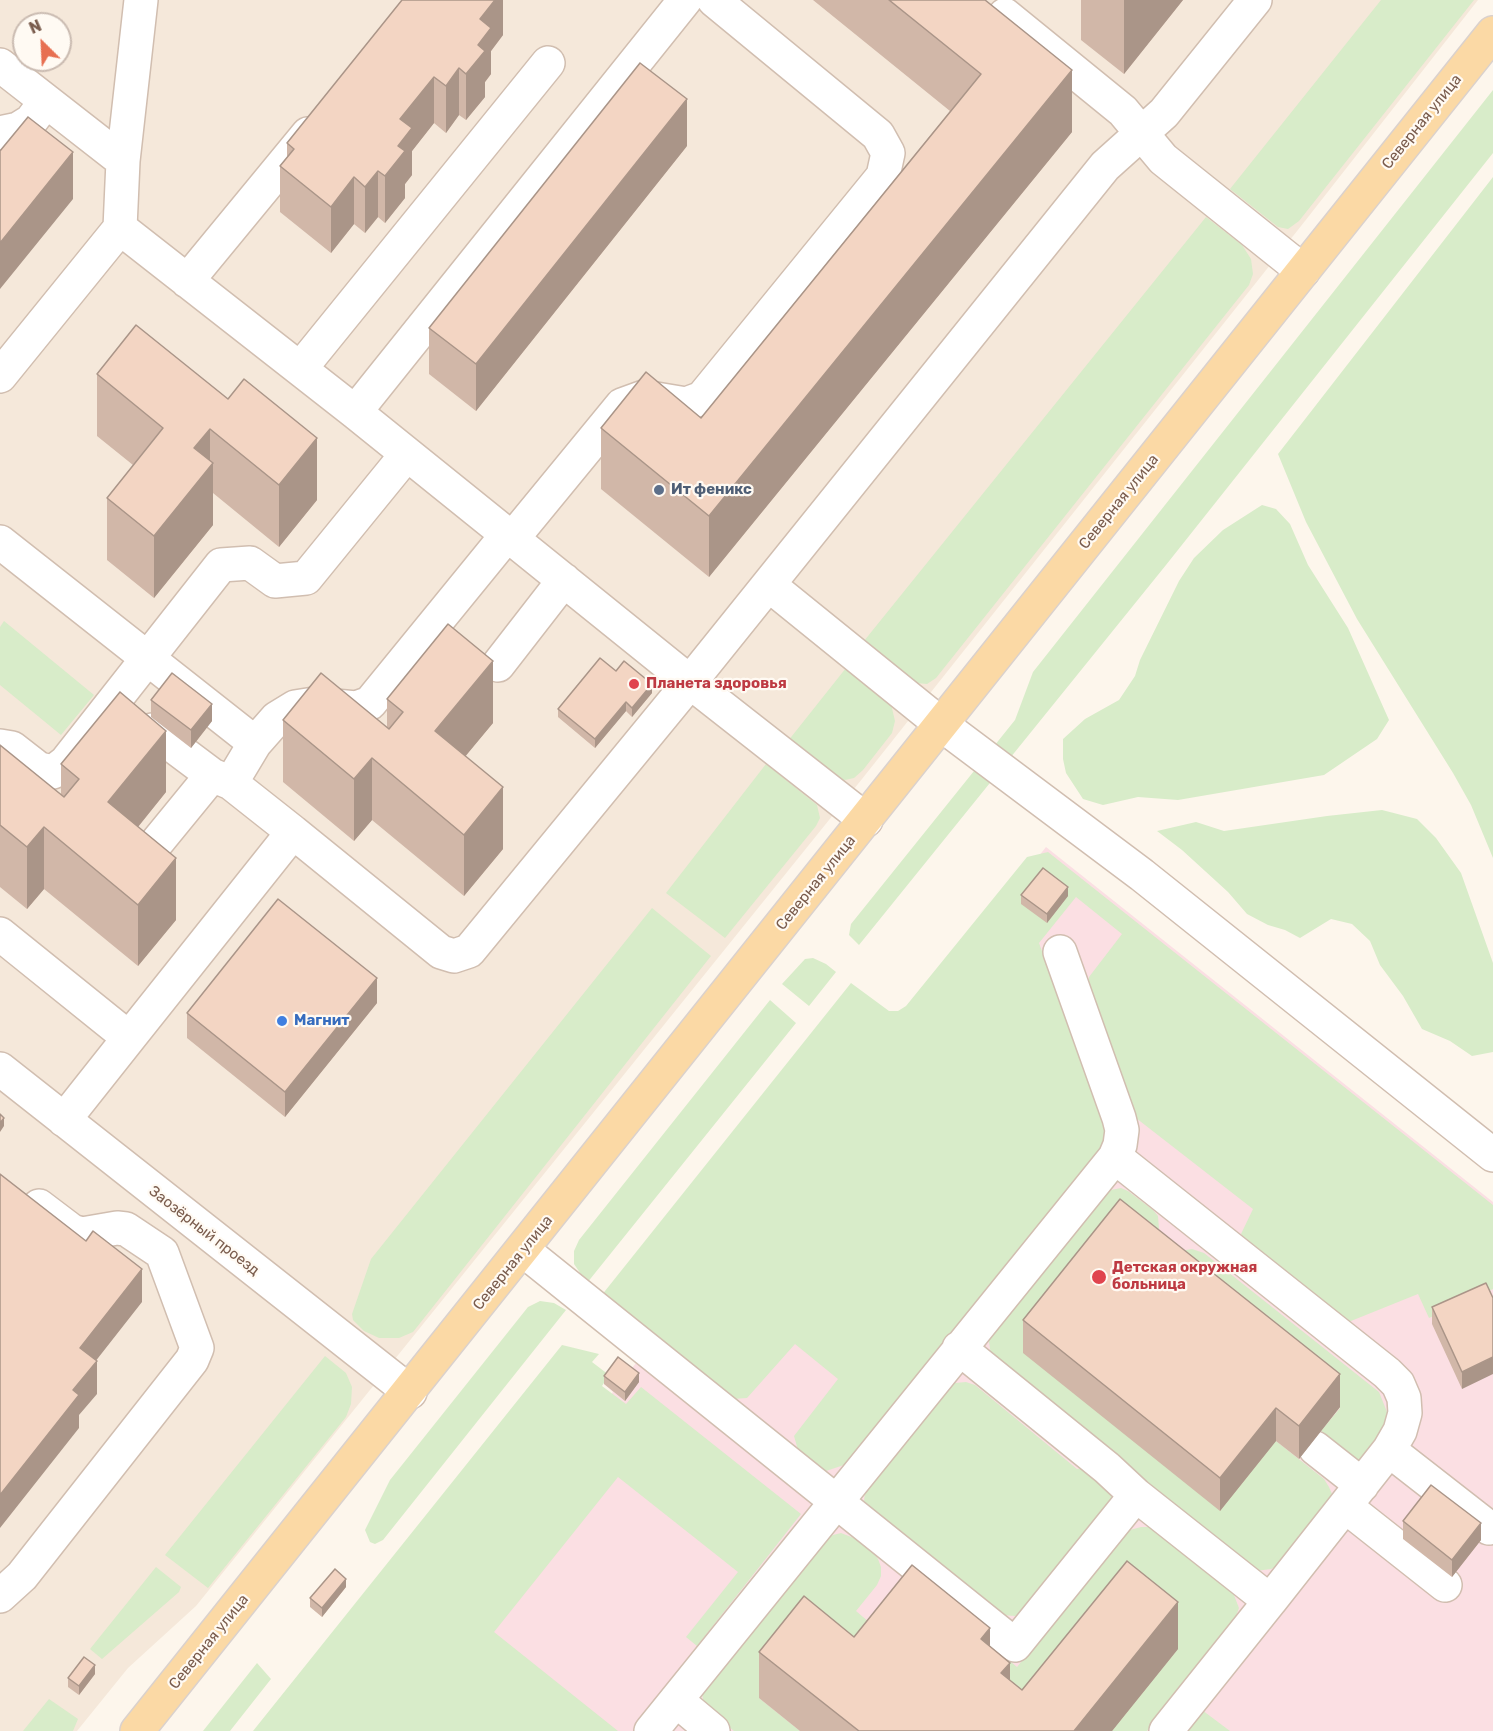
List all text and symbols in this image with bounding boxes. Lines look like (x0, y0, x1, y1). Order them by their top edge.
north arrow (12, 12, 72, 72)
text: N (26, 16, 44, 38)
street label: Северная улица (1378, 71, 1466, 173)
street label: Северная улица (1075, 451, 1163, 553)
place label: Ит феникс (671, 481, 752, 499)
marker: Ит феникс (652, 483, 666, 497)
place label: Планета здоровья (646, 675, 787, 693)
marker: Планета здоровья (627, 677, 641, 691)
street label: Северная улица (772, 832, 860, 934)
place label: Магнит (294, 1012, 350, 1030)
marker: Магнит (275, 1014, 289, 1028)
street label: Заозёрный проезд (145, 1182, 263, 1280)
street label: Северная улица (469, 1212, 557, 1314)
place label: Детская окружная больница (1112, 1259, 1257, 1294)
marker: Детская окружная больница (1090, 1268, 1108, 1286)
street label: Северная улица (165, 1591, 253, 1693)

